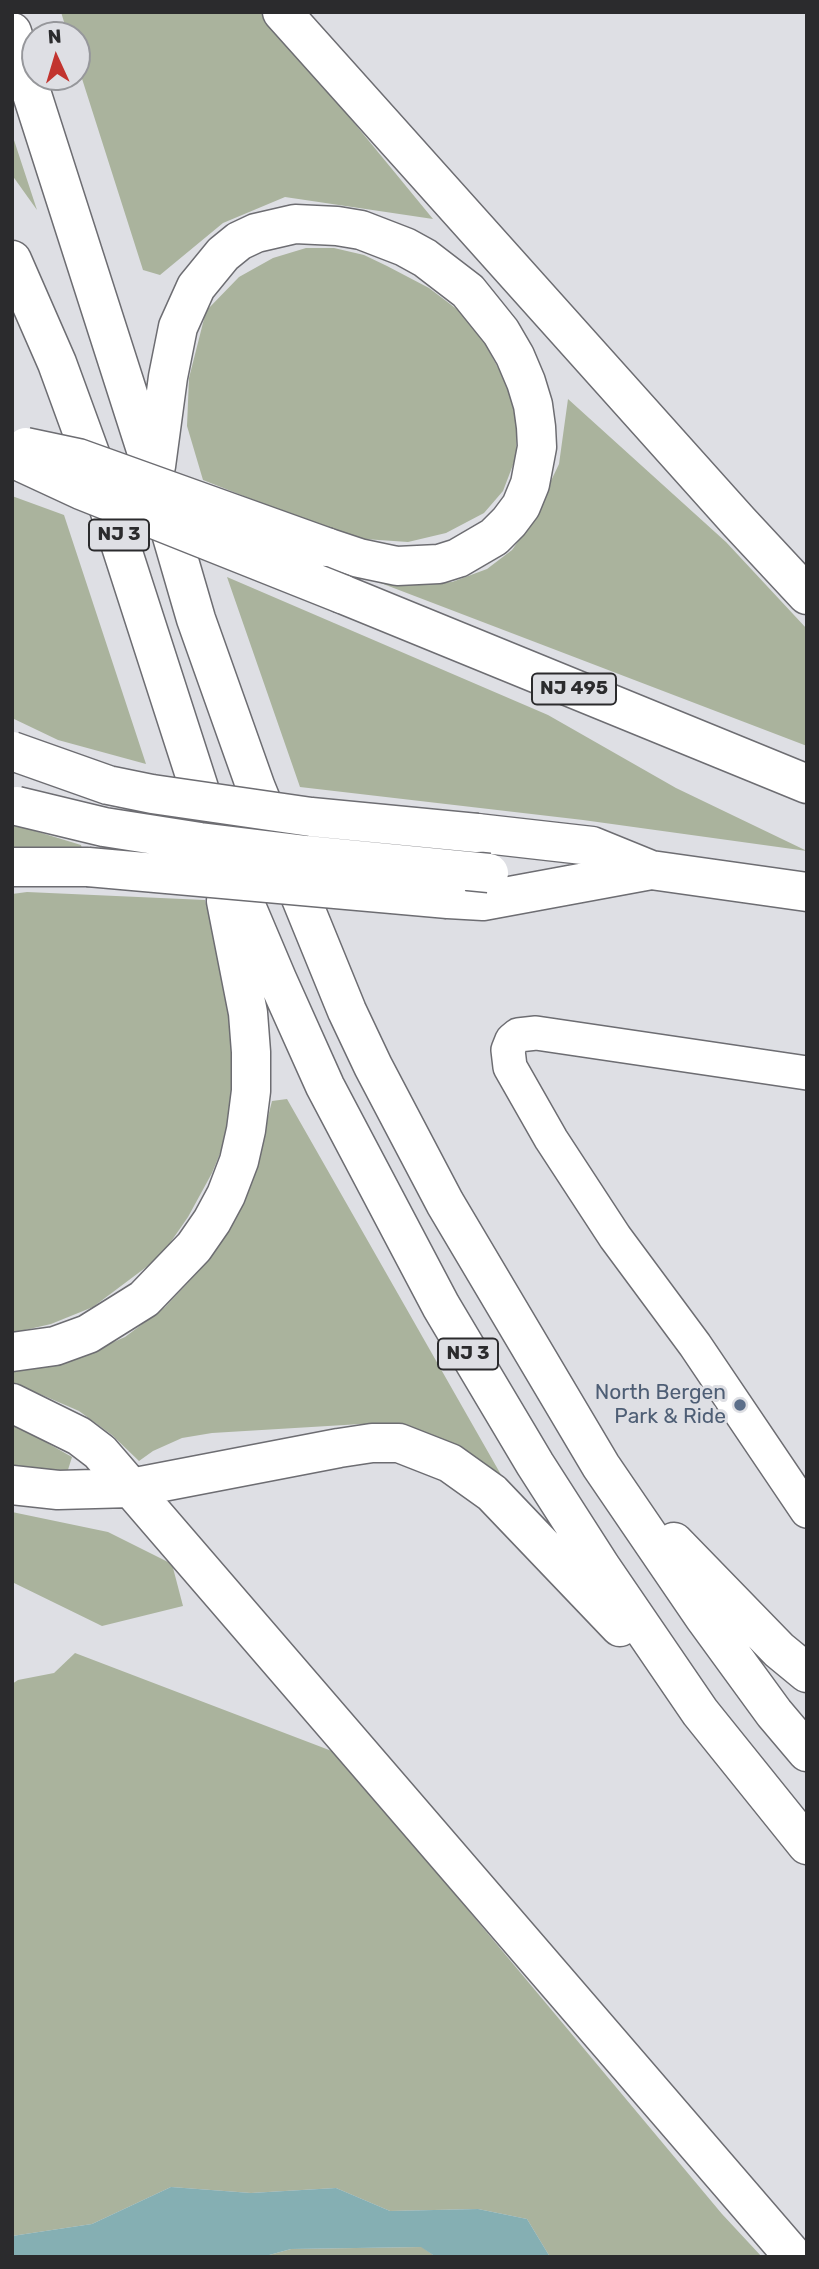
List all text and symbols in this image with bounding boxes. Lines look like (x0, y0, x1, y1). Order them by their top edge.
north arrow (21, 21, 91, 91)
text: N (47, 25, 62, 48)
road number: NJ 3 (89, 520, 149, 550)
road number: NJ 495 (532, 674, 616, 704)
road number: NJ 3 (438, 1338, 498, 1370)
place label: North Bergen Park & Ride (595, 1380, 726, 1430)
marker: North Bergen Park & Ride (732, 1397, 748, 1413)

